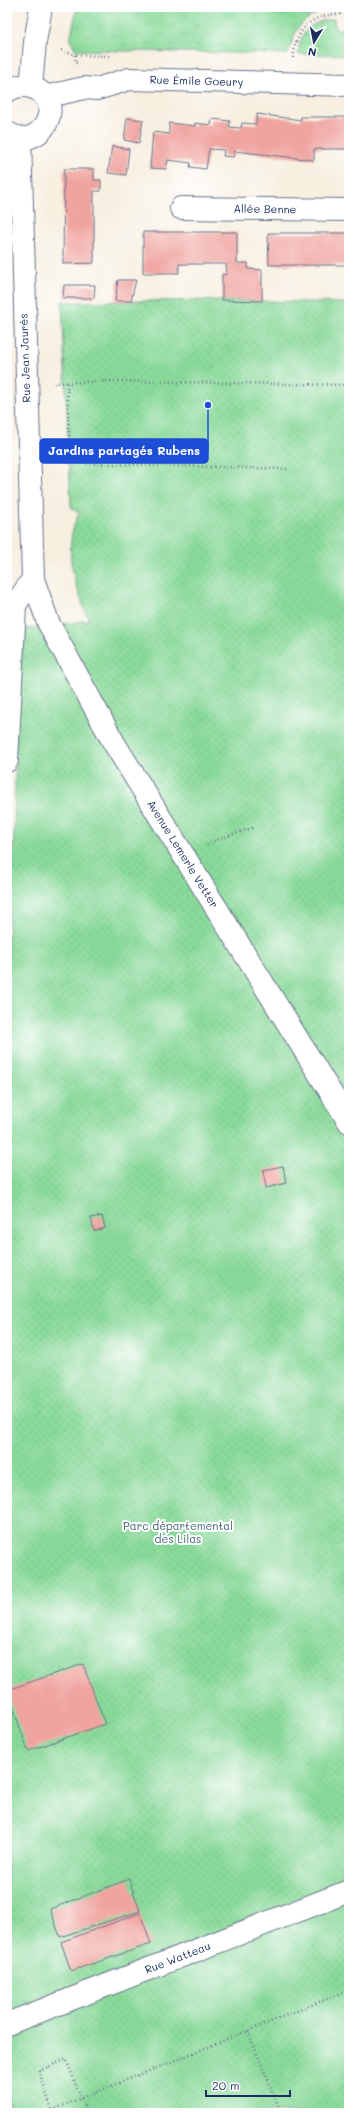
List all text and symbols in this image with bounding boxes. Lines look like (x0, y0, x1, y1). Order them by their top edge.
north arrow (294, 22, 334, 62)
text: N (307, 44, 318, 60)
street label: Rue Émile Goeury (149, 72, 244, 89)
street label: Allée Benne (233, 201, 297, 216)
street label: Rue Jean Jaurès (15, 313, 34, 403)
callout: Jardins partagés Rubens (40, 439, 208, 463)
text: Jardins partagés Rubens (48, 442, 200, 458)
street label: Avenue Lemerle Vetter (144, 797, 222, 911)
park label: Parc départemental des Lilas (123, 1518, 233, 1546)
street label: Rue Watteau (142, 1938, 212, 1977)
scale bar (206, 2072, 290, 2098)
text: 20 m (212, 2077, 240, 2093)

